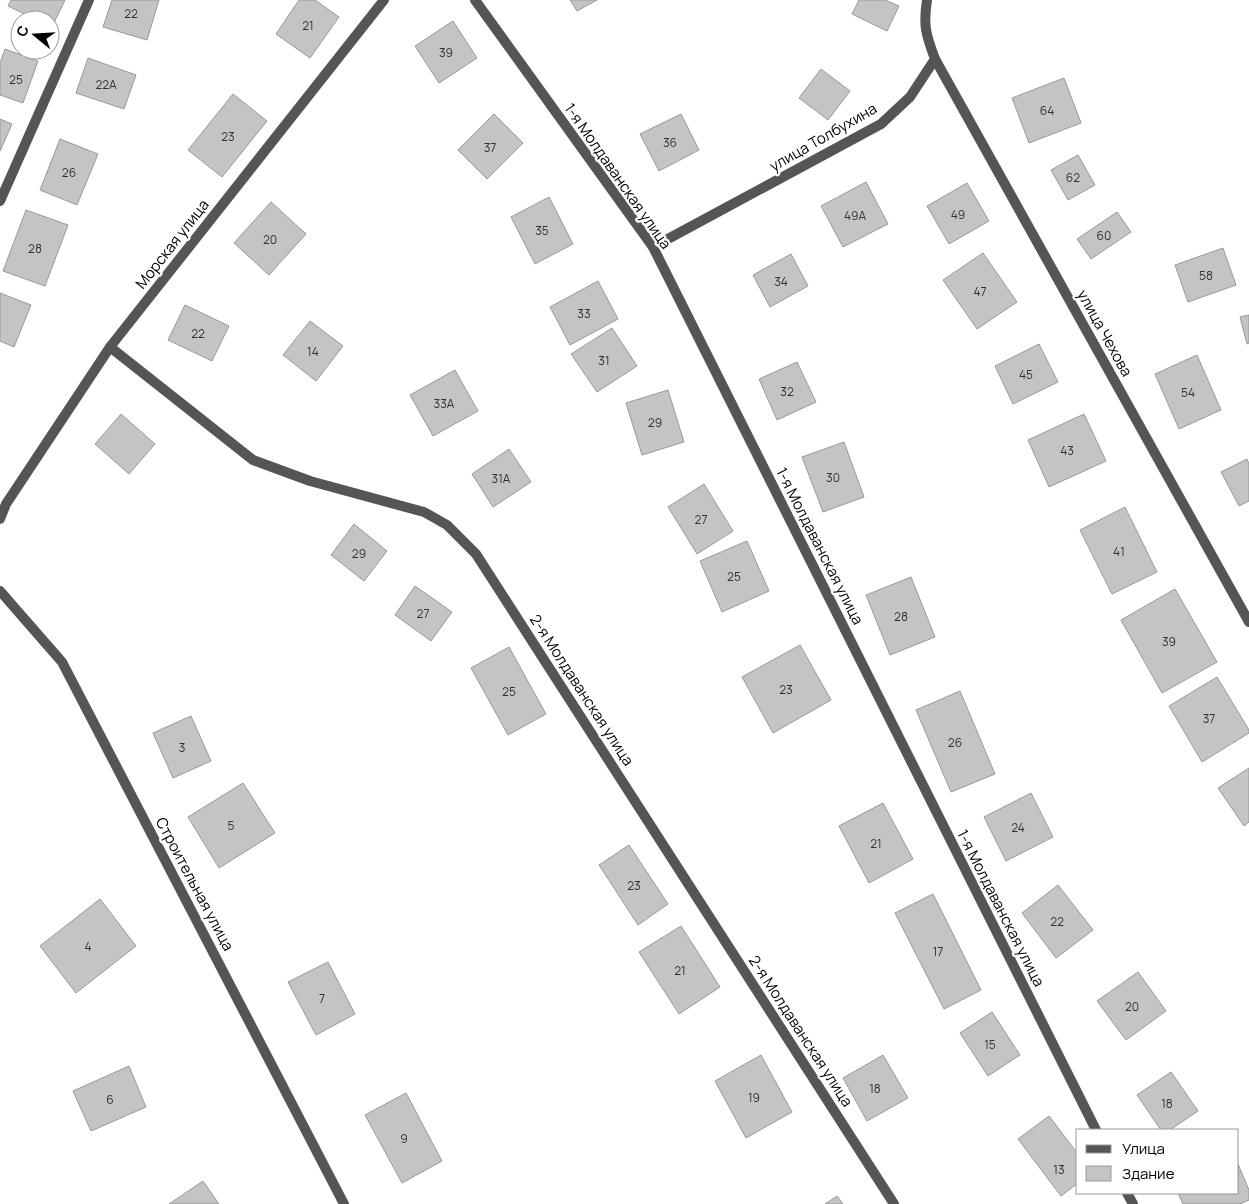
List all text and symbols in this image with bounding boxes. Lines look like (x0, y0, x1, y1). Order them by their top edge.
house number: 22 (124, 5, 138, 22)
north arrow (10, 10, 60, 60)
house number: 21 (302, 17, 314, 34)
text: С (12, 23, 33, 39)
house number: 39 (439, 44, 453, 61)
house number: 25 (9, 71, 23, 88)
house number: 22А (95, 76, 117, 93)
street label: улица Толбухина (766, 98, 880, 176)
street label: 1-я Молдаванская улица (560, 99, 676, 253)
house number: 64 (1040, 102, 1054, 119)
house number: 23 (221, 128, 235, 145)
house number: 36 (663, 134, 677, 151)
house number: 37 (484, 139, 496, 156)
house number: 26 (62, 164, 76, 181)
house number: 62 (1066, 169, 1080, 186)
street label: Морская улица (130, 195, 214, 293)
house number: 49 (951, 206, 965, 223)
house number: 49А (844, 207, 866, 224)
house number: 35 (535, 222, 549, 239)
house number: 60 (1097, 227, 1111, 244)
house number: 20 (263, 231, 277, 248)
house number: 28 (28, 240, 42, 257)
house number: 58 (1199, 267, 1213, 284)
house number: 34 (774, 273, 788, 290)
house number: 47 (973, 283, 987, 300)
street label: улица Чехова (1072, 286, 1138, 380)
house number: 33 (577, 305, 591, 322)
house number: 22 (191, 325, 205, 342)
house number: 14 (307, 343, 319, 360)
house number: 31 (598, 352, 610, 369)
house number: 45 (1019, 366, 1033, 383)
house number: 32 (780, 383, 794, 400)
house number: 54 (1181, 384, 1195, 401)
house number: 33А (434, 395, 455, 412)
house number: 29 (648, 414, 662, 431)
house number: 43 (1060, 442, 1074, 459)
street label: 1-я Молдаванская улица (771, 464, 869, 628)
house number: 30 (826, 469, 840, 486)
house number: 31А (492, 470, 511, 487)
house number: 27 (695, 511, 707, 528)
house number: 41 (1113, 543, 1125, 560)
house number: 29 (352, 545, 366, 562)
house number: 25 (727, 568, 741, 585)
house number: 27 (417, 605, 429, 622)
house number: 28 (894, 608, 908, 625)
street label: 2-я Молдаванская улица (525, 610, 639, 770)
house number: 39 (1162, 633, 1176, 650)
house number: 23 (779, 681, 793, 698)
house number: 25 (502, 683, 516, 700)
house number: 37 (1203, 710, 1215, 727)
house number: 26 (948, 734, 962, 751)
house number: 3 (179, 739, 185, 756)
street label: Строительная улица (151, 814, 239, 954)
house number: 5 (228, 817, 235, 834)
house number: 24 (1011, 819, 1025, 836)
street label: 1-я Молдаванская улица (952, 826, 1050, 990)
house number: 21 (870, 835, 882, 852)
house number: 23 (627, 877, 641, 894)
house number: 22 (1050, 913, 1064, 930)
house number: 4 (84, 938, 92, 955)
house number: 17 (933, 943, 943, 960)
street label: 2-я Молдаванская улица (744, 951, 858, 1111)
house number: 21 (674, 962, 686, 979)
house number: 7 (319, 990, 325, 1007)
house number: 20 (1125, 998, 1139, 1015)
house number: 15 (984, 1036, 996, 1053)
house number: 18 (869, 1080, 881, 1097)
house number: 19 (748, 1089, 760, 1106)
house number: 6 (106, 1091, 114, 1108)
house number: 18 (1161, 1095, 1173, 1112)
legend (1076, 1129, 1239, 1194)
house number: 9 (400, 1130, 408, 1147)
text: Улица (1122, 1138, 1165, 1159)
house number: 13 (1053, 1161, 1065, 1178)
text: Здание (1122, 1163, 1175, 1184)

